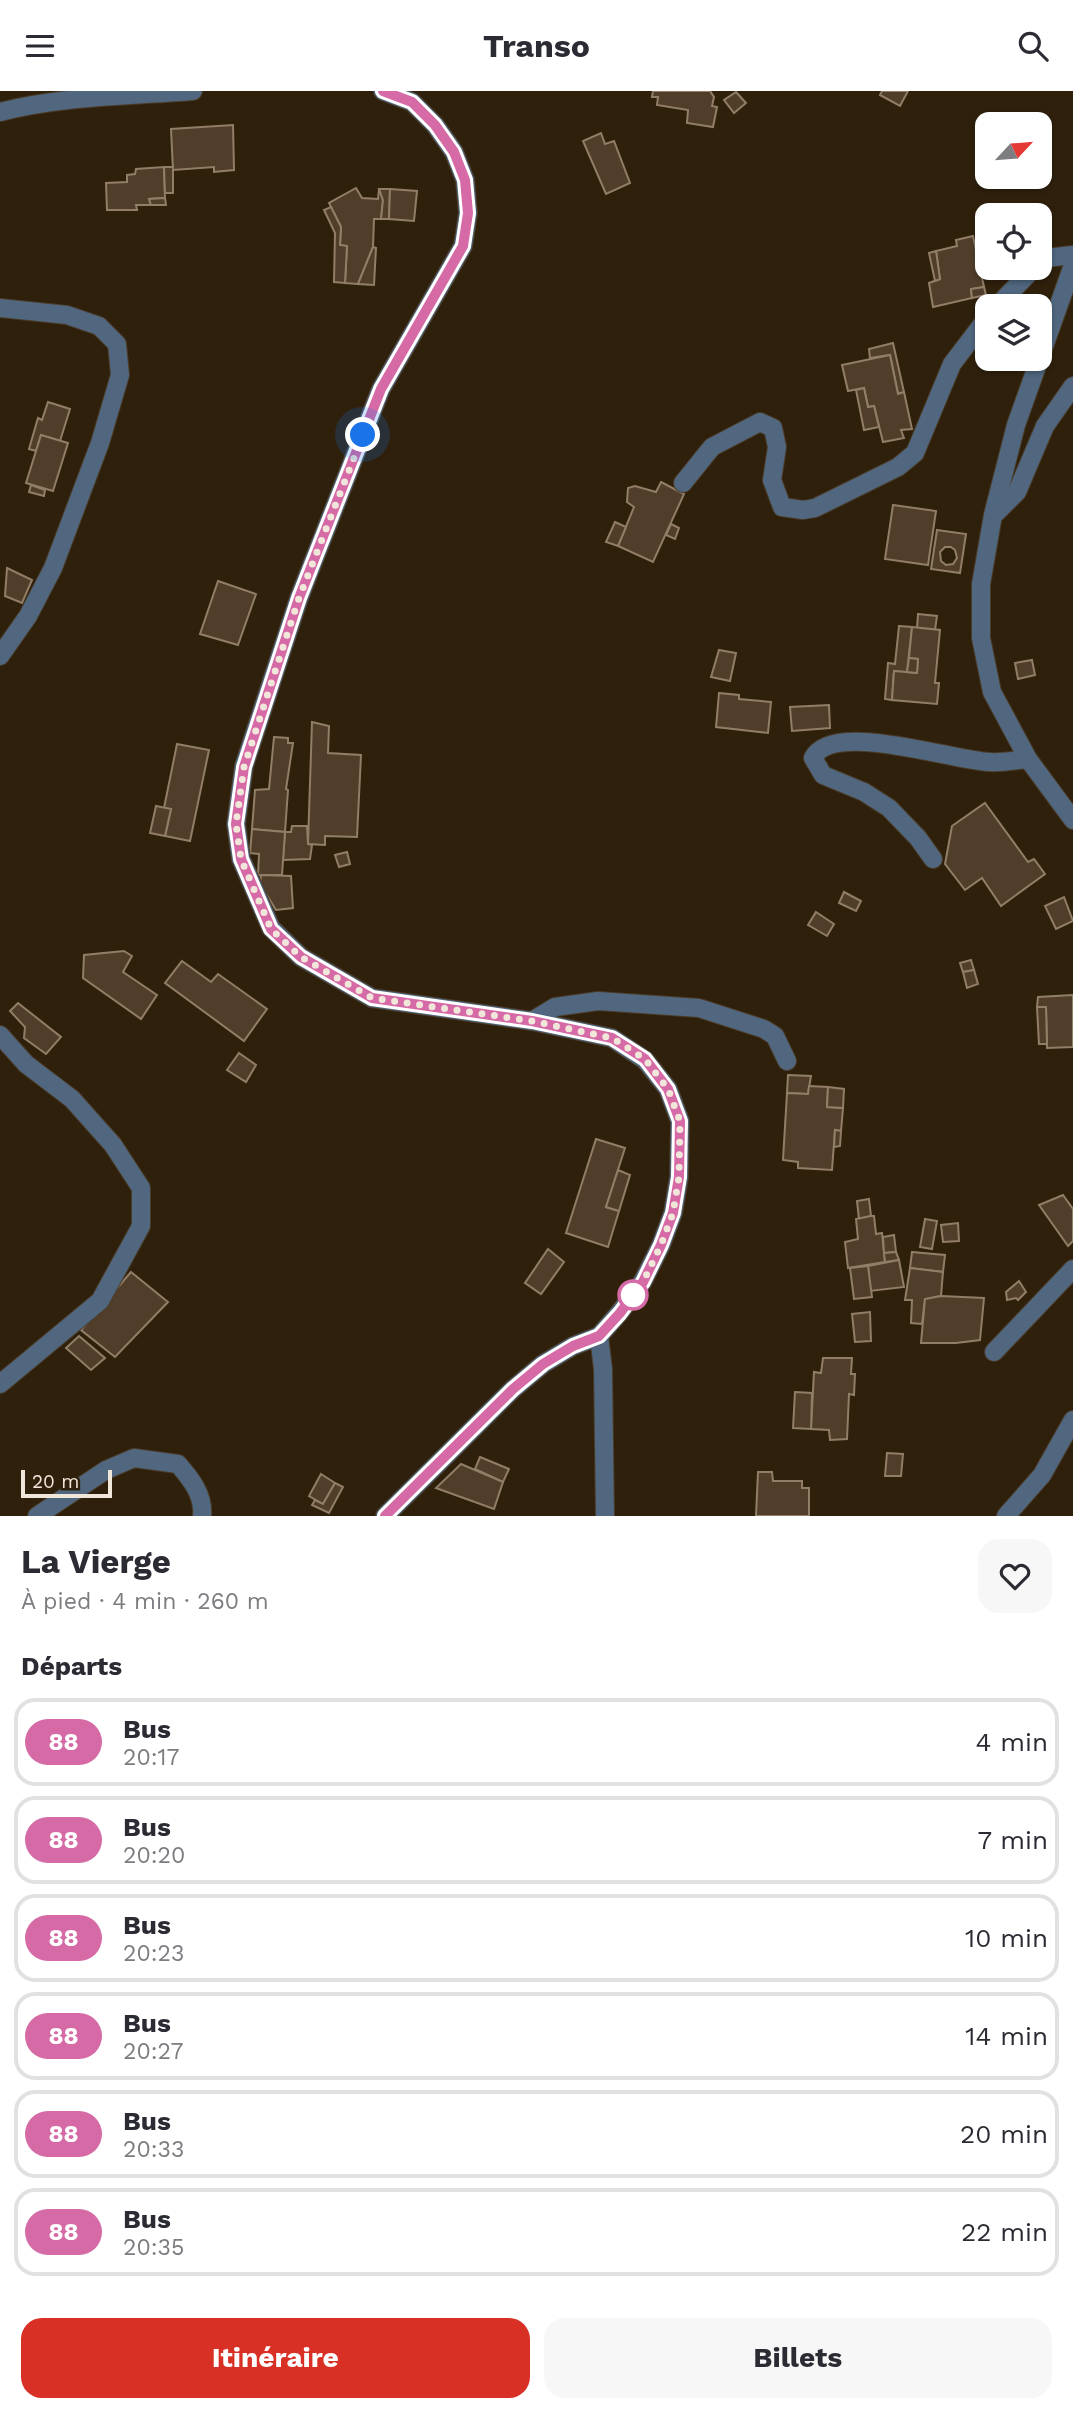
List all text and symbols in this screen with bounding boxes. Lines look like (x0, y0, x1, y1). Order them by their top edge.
icon: menu (21, 27, 59, 65)
text: Transo (483, 27, 590, 65)
icon: search (1014, 27, 1052, 65)
north arrow (975, 112, 1052, 189)
map controls (975, 112, 1052, 371)
button: locate (975, 203, 1052, 280)
button: layers (975, 294, 1052, 371)
your location (345, 417, 380, 452)
unlabelled marker (618, 1280, 648, 1310)
scale bar (21, 1467, 112, 1499)
text: 20 m (32, 1470, 79, 1493)
button: heart (978, 1539, 1052, 1613)
text: La Vierge (21, 1542, 171, 1581)
text: À pied · 4 min · 260 m (21, 1588, 269, 1615)
text: Départs (21, 1651, 122, 1681)
text: Bus (123, 1714, 171, 1744)
text: 4 min (975, 1727, 1048, 1757)
text: 88 (48, 1728, 79, 1756)
text: 20:17 (123, 1744, 179, 1771)
text: Bus (123, 1812, 171, 1842)
text: 7 min (978, 1825, 1048, 1855)
text: 88 (48, 1826, 79, 1854)
text: 20:20 (123, 1842, 185, 1869)
text: Bus (123, 1910, 171, 1940)
text: 10 min (965, 1923, 1048, 1953)
text: 88 (48, 1924, 79, 1952)
text: 20:23 (123, 1940, 184, 1967)
text: Bus (123, 2008, 171, 2038)
text: 14 min (965, 2021, 1048, 2051)
text: 88 (48, 2022, 79, 2050)
text: 20:27 (123, 2038, 183, 2065)
text: Bus (123, 2106, 171, 2136)
text: 20 min (960, 2119, 1048, 2149)
text: 88 (48, 2120, 79, 2148)
text: 20:33 (123, 2136, 184, 2163)
text: Bus (123, 2204, 171, 2234)
text: 22 min (961, 2217, 1048, 2247)
text: 88 (48, 2218, 79, 2246)
text: 20:35 (123, 2234, 184, 2261)
button: Itinéraire (21, 2318, 530, 2398)
button: Billets (544, 2318, 1052, 2398)

